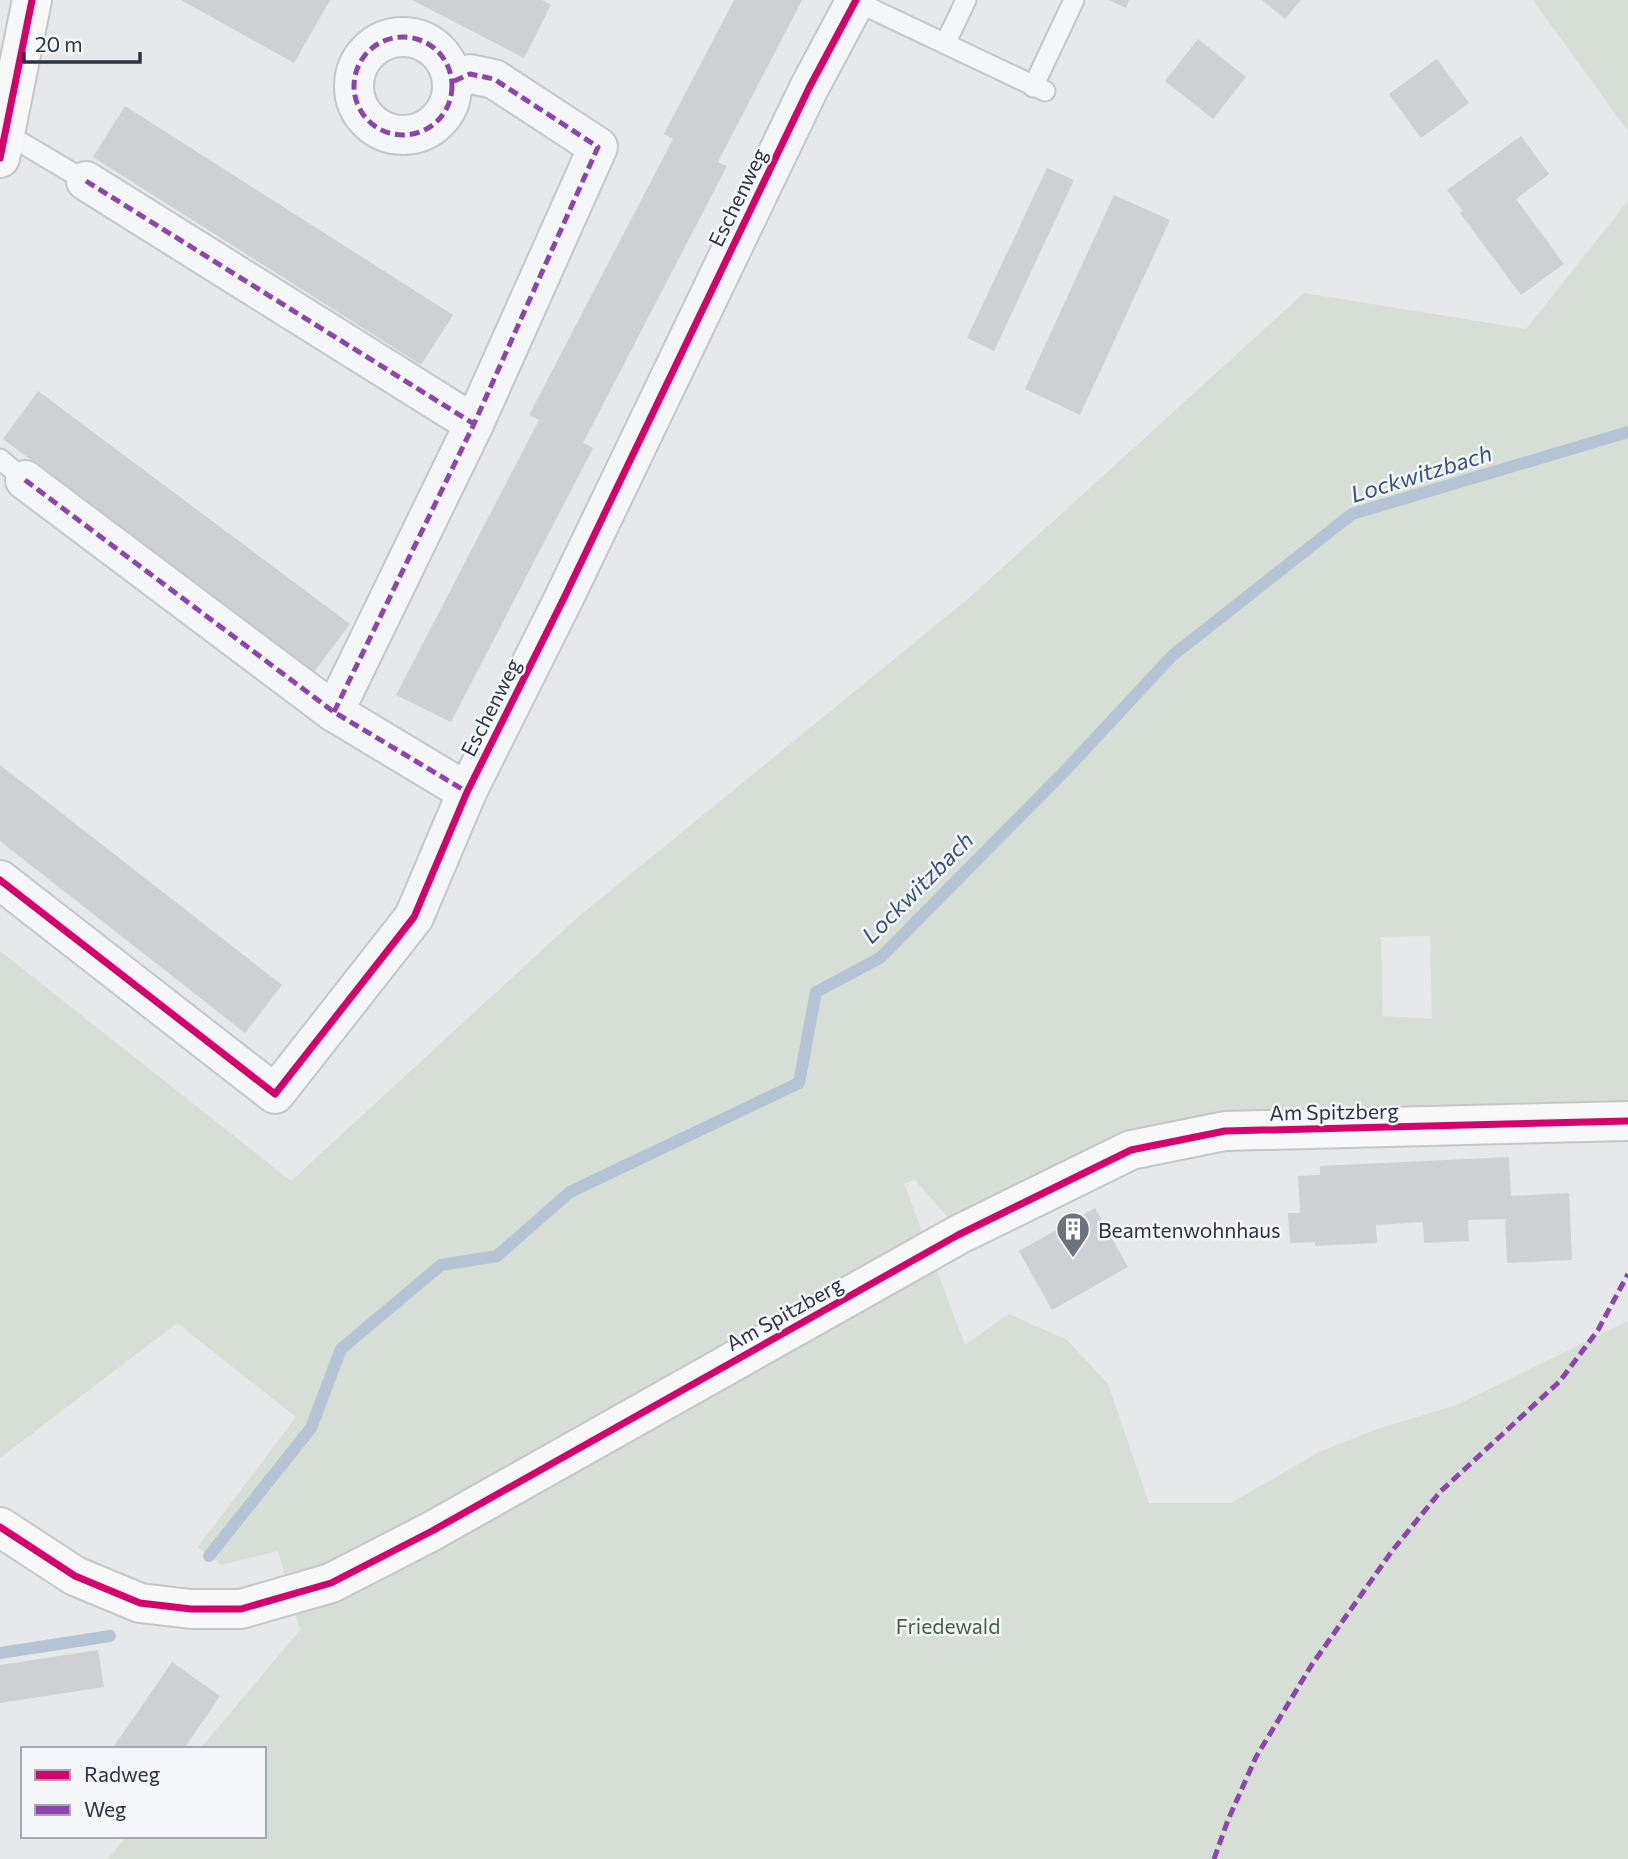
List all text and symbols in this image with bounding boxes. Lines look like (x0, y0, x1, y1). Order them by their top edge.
scale bar (24, 21, 140, 65)
text: 20 m (35, 31, 83, 56)
street label: Eschenweg (702, 144, 772, 250)
water label: Lockwitzbach (1347, 438, 1495, 508)
street label: Eschenweg (455, 654, 525, 760)
water label: Lockwitzbach (855, 825, 979, 949)
street label: Am Spitzberg (1269, 1097, 1399, 1125)
building icon: Beamtenwohnhaus (1054, 1210, 1092, 1259)
place label: Beamtenwohnhaus (1098, 1217, 1281, 1242)
street label: Am Spitzberg (721, 1271, 847, 1355)
park label: Friedewald (896, 1613, 1000, 1638)
legend (21, 1747, 266, 1838)
text: Radweg (84, 1761, 160, 1786)
text: Weg (84, 1796, 126, 1821)

